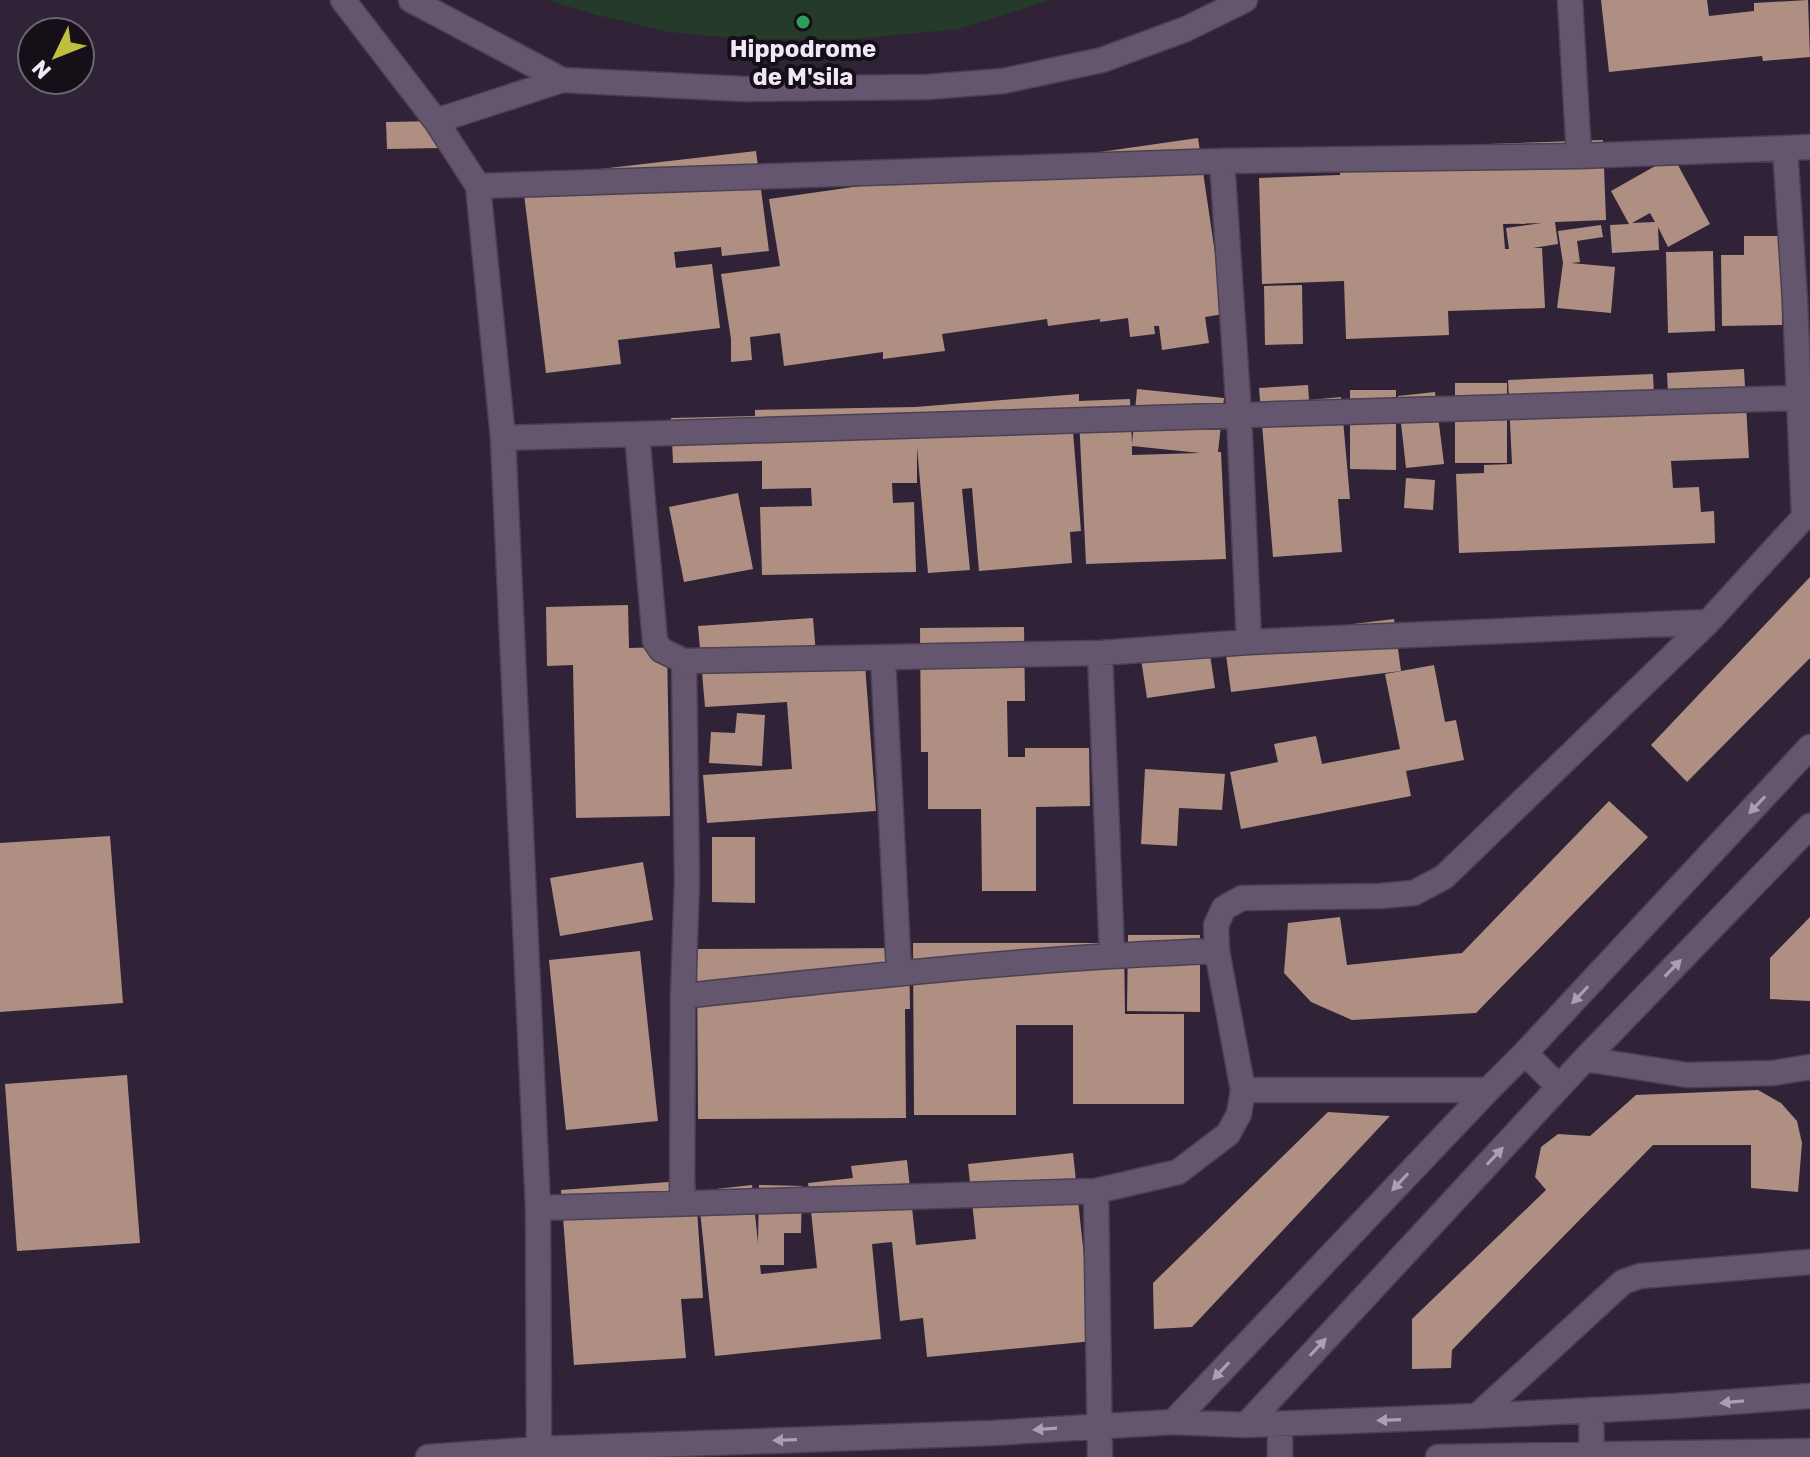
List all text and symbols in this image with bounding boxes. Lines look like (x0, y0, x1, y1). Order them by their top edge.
marker: Hippodrome de M'sila (794, 13, 812, 31)
north arrow (16, 16, 96, 96)
place label: Hippodrome de M'sila (730, 35, 876, 91)
text: N (26, 54, 57, 84)
one-way arrow (1748, 795, 1766, 814)
one-way arrow (1664, 958, 1682, 977)
one-way arrow (1571, 985, 1589, 1004)
one-way arrow (1485, 1147, 1503, 1166)
one-way arrow (1391, 1173, 1409, 1192)
one-way arrow (1309, 1338, 1327, 1357)
one-way arrow (1212, 1361, 1231, 1380)
one-way arrow (1719, 1396, 1744, 1409)
one-way arrow (1376, 1413, 1401, 1426)
one-way arrow (1032, 1423, 1057, 1436)
one-way arrow (772, 1433, 797, 1446)

